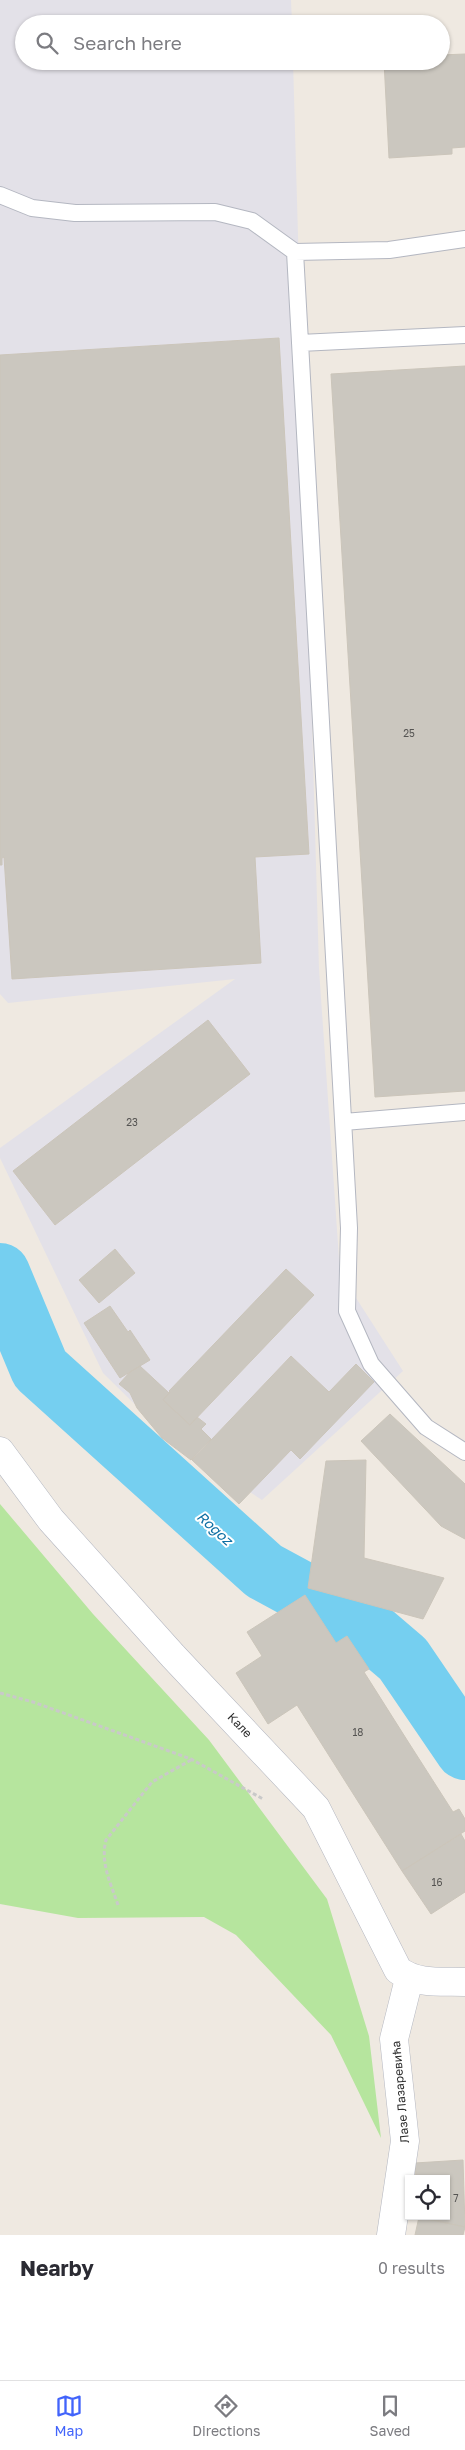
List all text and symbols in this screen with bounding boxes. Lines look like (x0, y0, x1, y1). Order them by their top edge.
search box (15, 15, 450, 70)
icon: search (33, 29, 61, 57)
text: Search here (73, 31, 182, 54)
house number: 25 (403, 727, 415, 739)
house number: 23 (126, 1116, 138, 1128)
water label: Rogoz (194, 1508, 238, 1550)
street label: Кале (225, 1709, 256, 1741)
house number: 18 (353, 1726, 363, 1738)
house number: 16 (432, 1876, 442, 1888)
street label: Лазе Лазаревића (388, 2040, 412, 2144)
map controls (405, 2175, 450, 2220)
button: locate (405, 2175, 450, 2220)
house number: 7 (453, 2192, 459, 2204)
text: Nearby (20, 2255, 94, 2281)
text: 0 results (378, 2258, 445, 2278)
tab: Map (55, 2392, 83, 2439)
tab: Directions (192, 2392, 261, 2439)
tab: Saved (370, 2392, 410, 2439)

